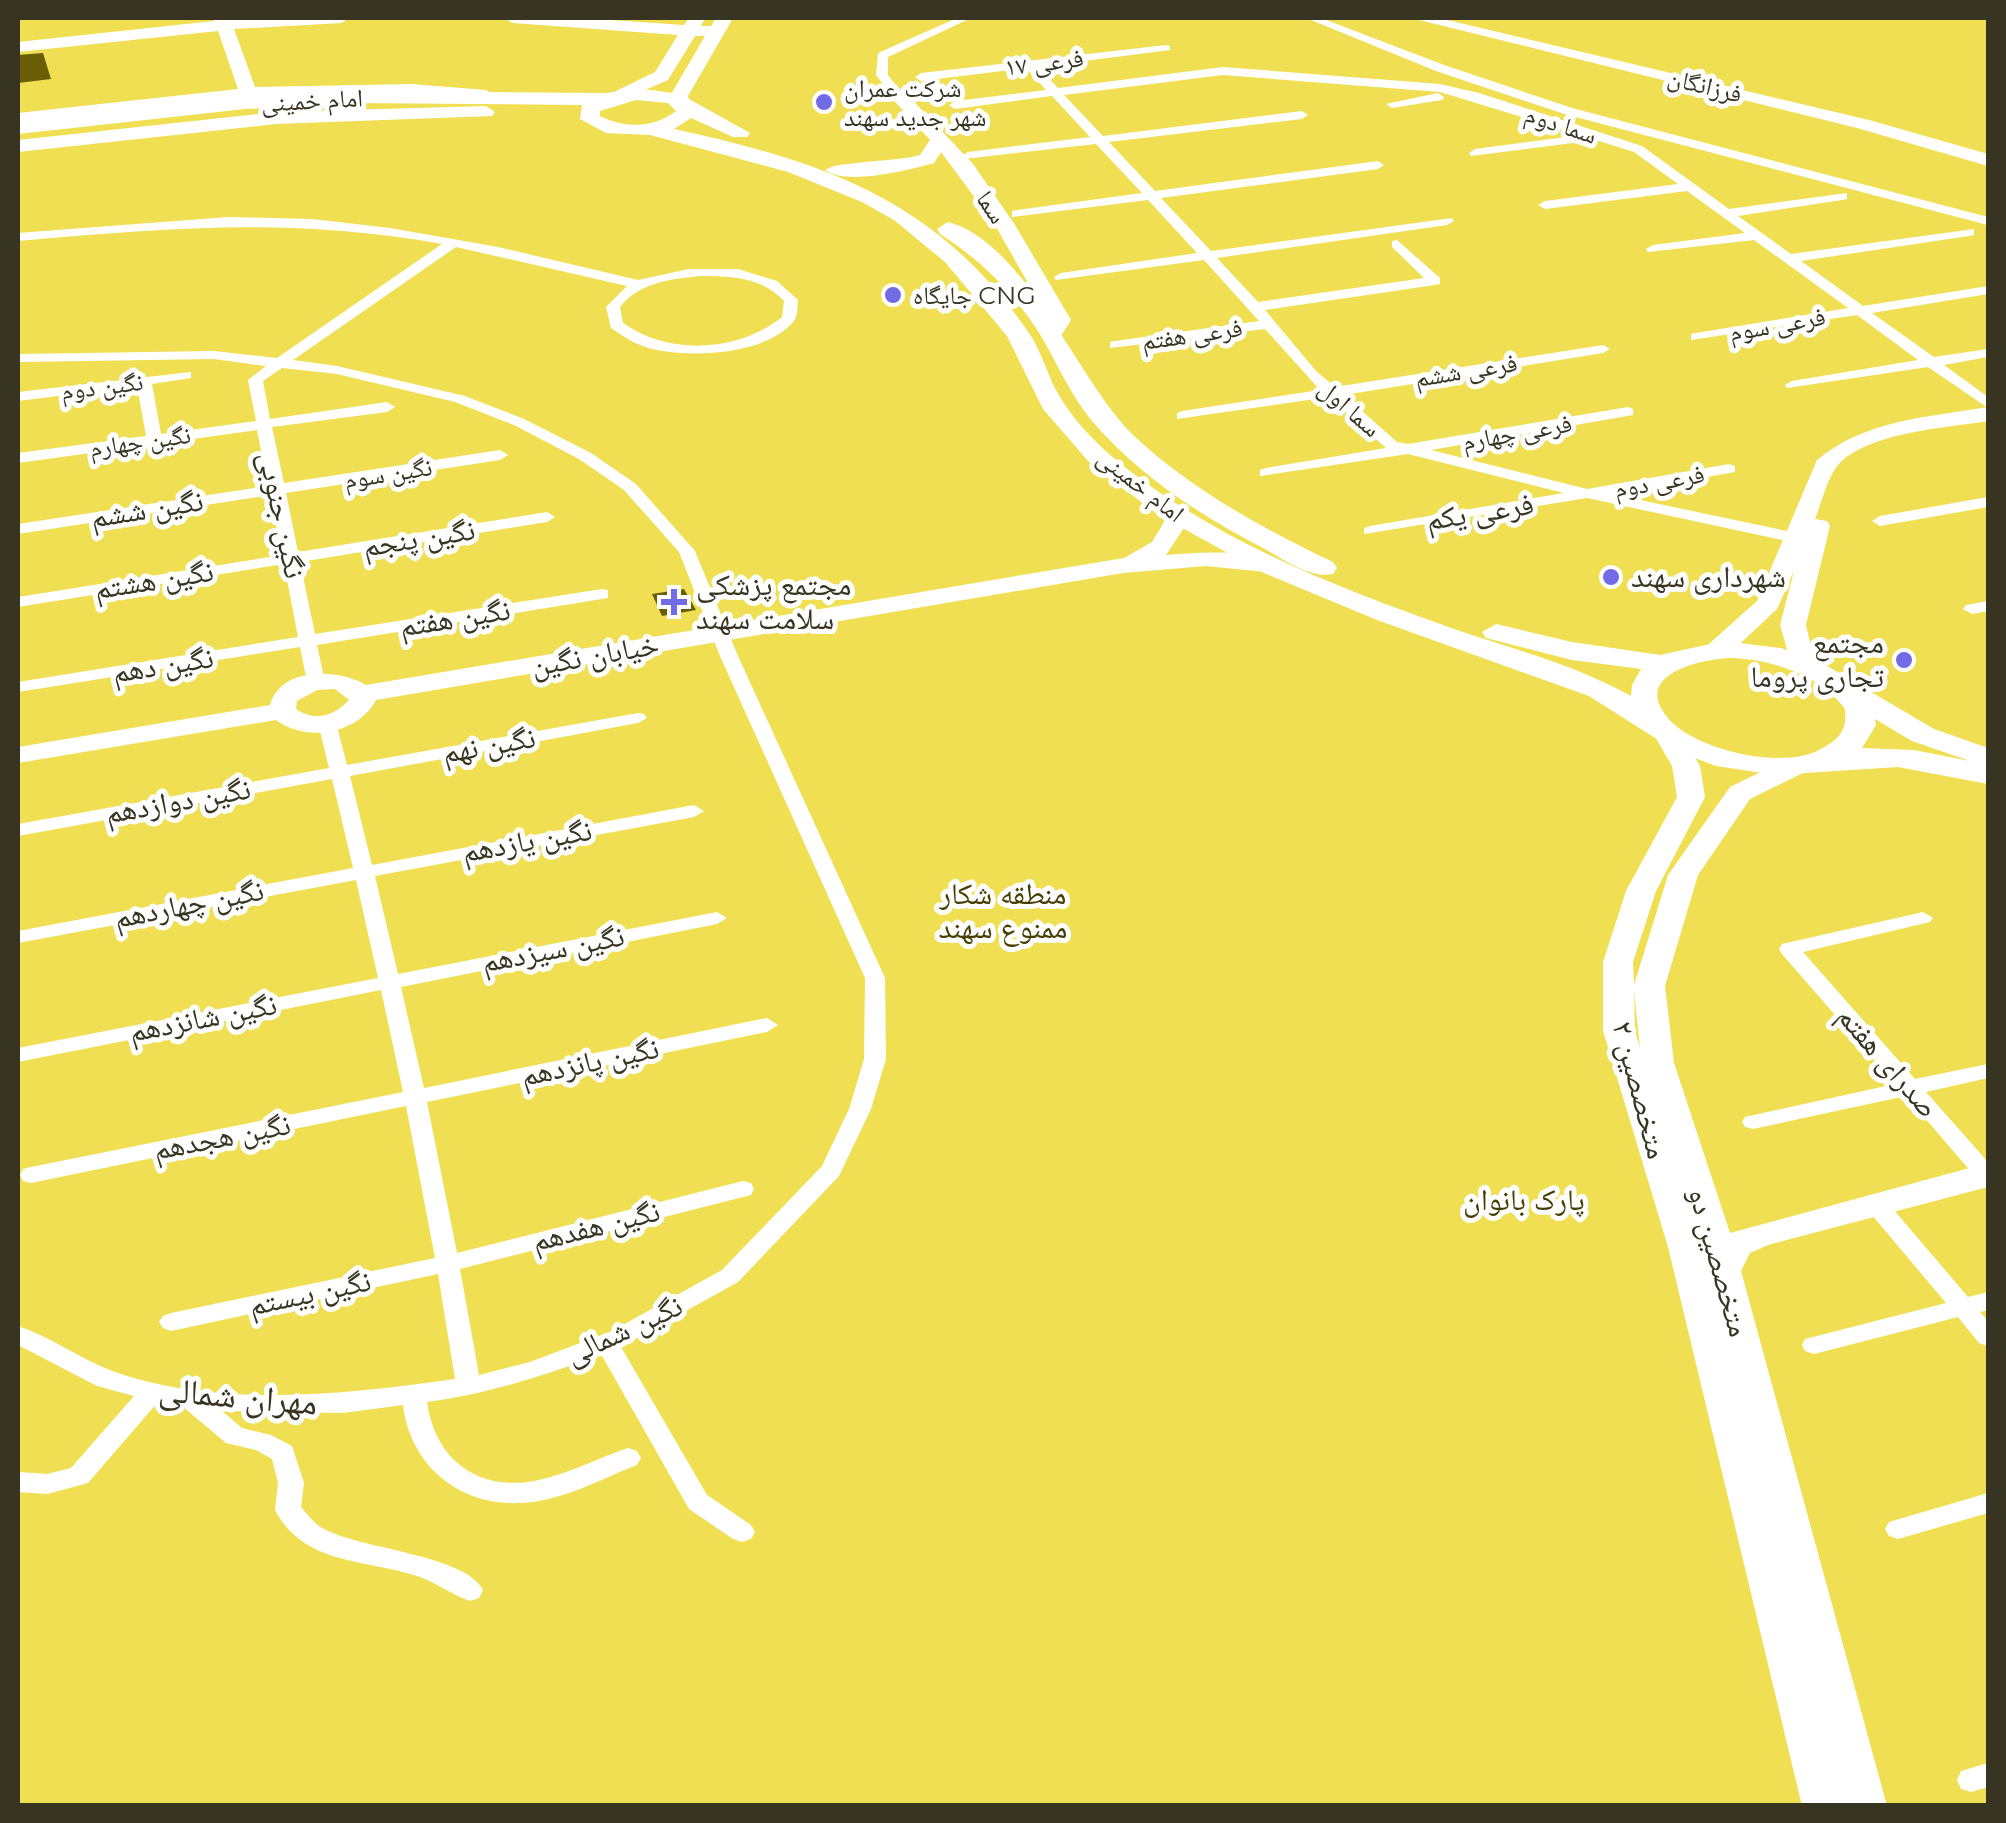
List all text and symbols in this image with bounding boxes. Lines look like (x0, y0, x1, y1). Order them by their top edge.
street label: فرعی ۱۷ (1003, 42, 1085, 83)
street label: فرزانگان (1664, 61, 1745, 110)
place label: شرکت عمران شهر جدید سهند (844, 73, 986, 132)
street label: امام خمینی (260, 82, 364, 120)
marker: شرکت عمران شهر جدید سهند (813, 91, 835, 113)
street label: سما دوم (1521, 98, 1601, 152)
street label: سما (970, 185, 1014, 229)
place label: جایگاه CNG (913, 280, 1036, 310)
marker: جایگاه CNG (882, 284, 904, 306)
street label: فرعی سوم (1726, 301, 1828, 349)
street label: فرعی هفتم (1140, 312, 1245, 358)
street label: فرعی ششم (1413, 347, 1520, 395)
street label: نگین دوم (59, 366, 145, 408)
street label: سما اول (1312, 373, 1387, 444)
street label: فرعی چهارم (1460, 408, 1574, 458)
street label: نگین چهارم (87, 419, 193, 465)
street label: امام خمینی (1090, 442, 1190, 530)
street label: نگین جنوبی (251, 448, 314, 582)
street label: نگین سوم (342, 451, 435, 497)
street label: فرعی دوم (1611, 458, 1707, 506)
street label: نگین ششم (88, 481, 206, 538)
street label: فرعی یکم (1424, 485, 1537, 540)
street label: نگین پنجم (360, 510, 478, 567)
street label: نگین هشتم (92, 552, 216, 609)
place label: شهرداری سهند (1631, 558, 1786, 595)
place label: مجتمع پزشکی سلامت سهند (696, 566, 852, 637)
marker: شهرداری سهند (1600, 566, 1622, 588)
marker: مجتمع پزشکی سلامت سهند (661, 589, 687, 615)
street label: نگین هفتم (397, 590, 513, 646)
place label: مجتمع تجاری پروما (1750, 624, 1884, 695)
street label: خیابان نگین (528, 625, 662, 684)
street label: نگین دهم (110, 638, 216, 693)
marker: مجتمع تجاری پروما (1893, 649, 1915, 671)
street label: نگین نهم (440, 718, 539, 773)
street label: نگین دوازدهم (102, 770, 254, 833)
street label: نگین یازدهم (459, 811, 595, 872)
street label: نگین چهاردهم (111, 871, 267, 938)
park label: منطقه شکار ممنوع سهند (938, 875, 1068, 947)
street label: نگین سیزدهم (479, 917, 628, 982)
street label: نگین شانزدهم (126, 985, 280, 1052)
street label: صدرای هفتم (1828, 998, 1947, 1127)
street label: متخصصین ۲ (1604, 1017, 1677, 1163)
street label: نگین پانزدهم (518, 1029, 663, 1096)
street label: نگین هجدهم (150, 1105, 294, 1170)
park label: پارک بانوان (1463, 1181, 1585, 1218)
street label: متخصصین دو (1680, 1183, 1758, 1341)
street label: نگین هفدهم (528, 1192, 664, 1261)
street label: نگین بیستم (245, 1262, 375, 1325)
street label: نگین شمالی (559, 1286, 688, 1373)
street label: مهران شمالی (157, 1367, 319, 1424)

